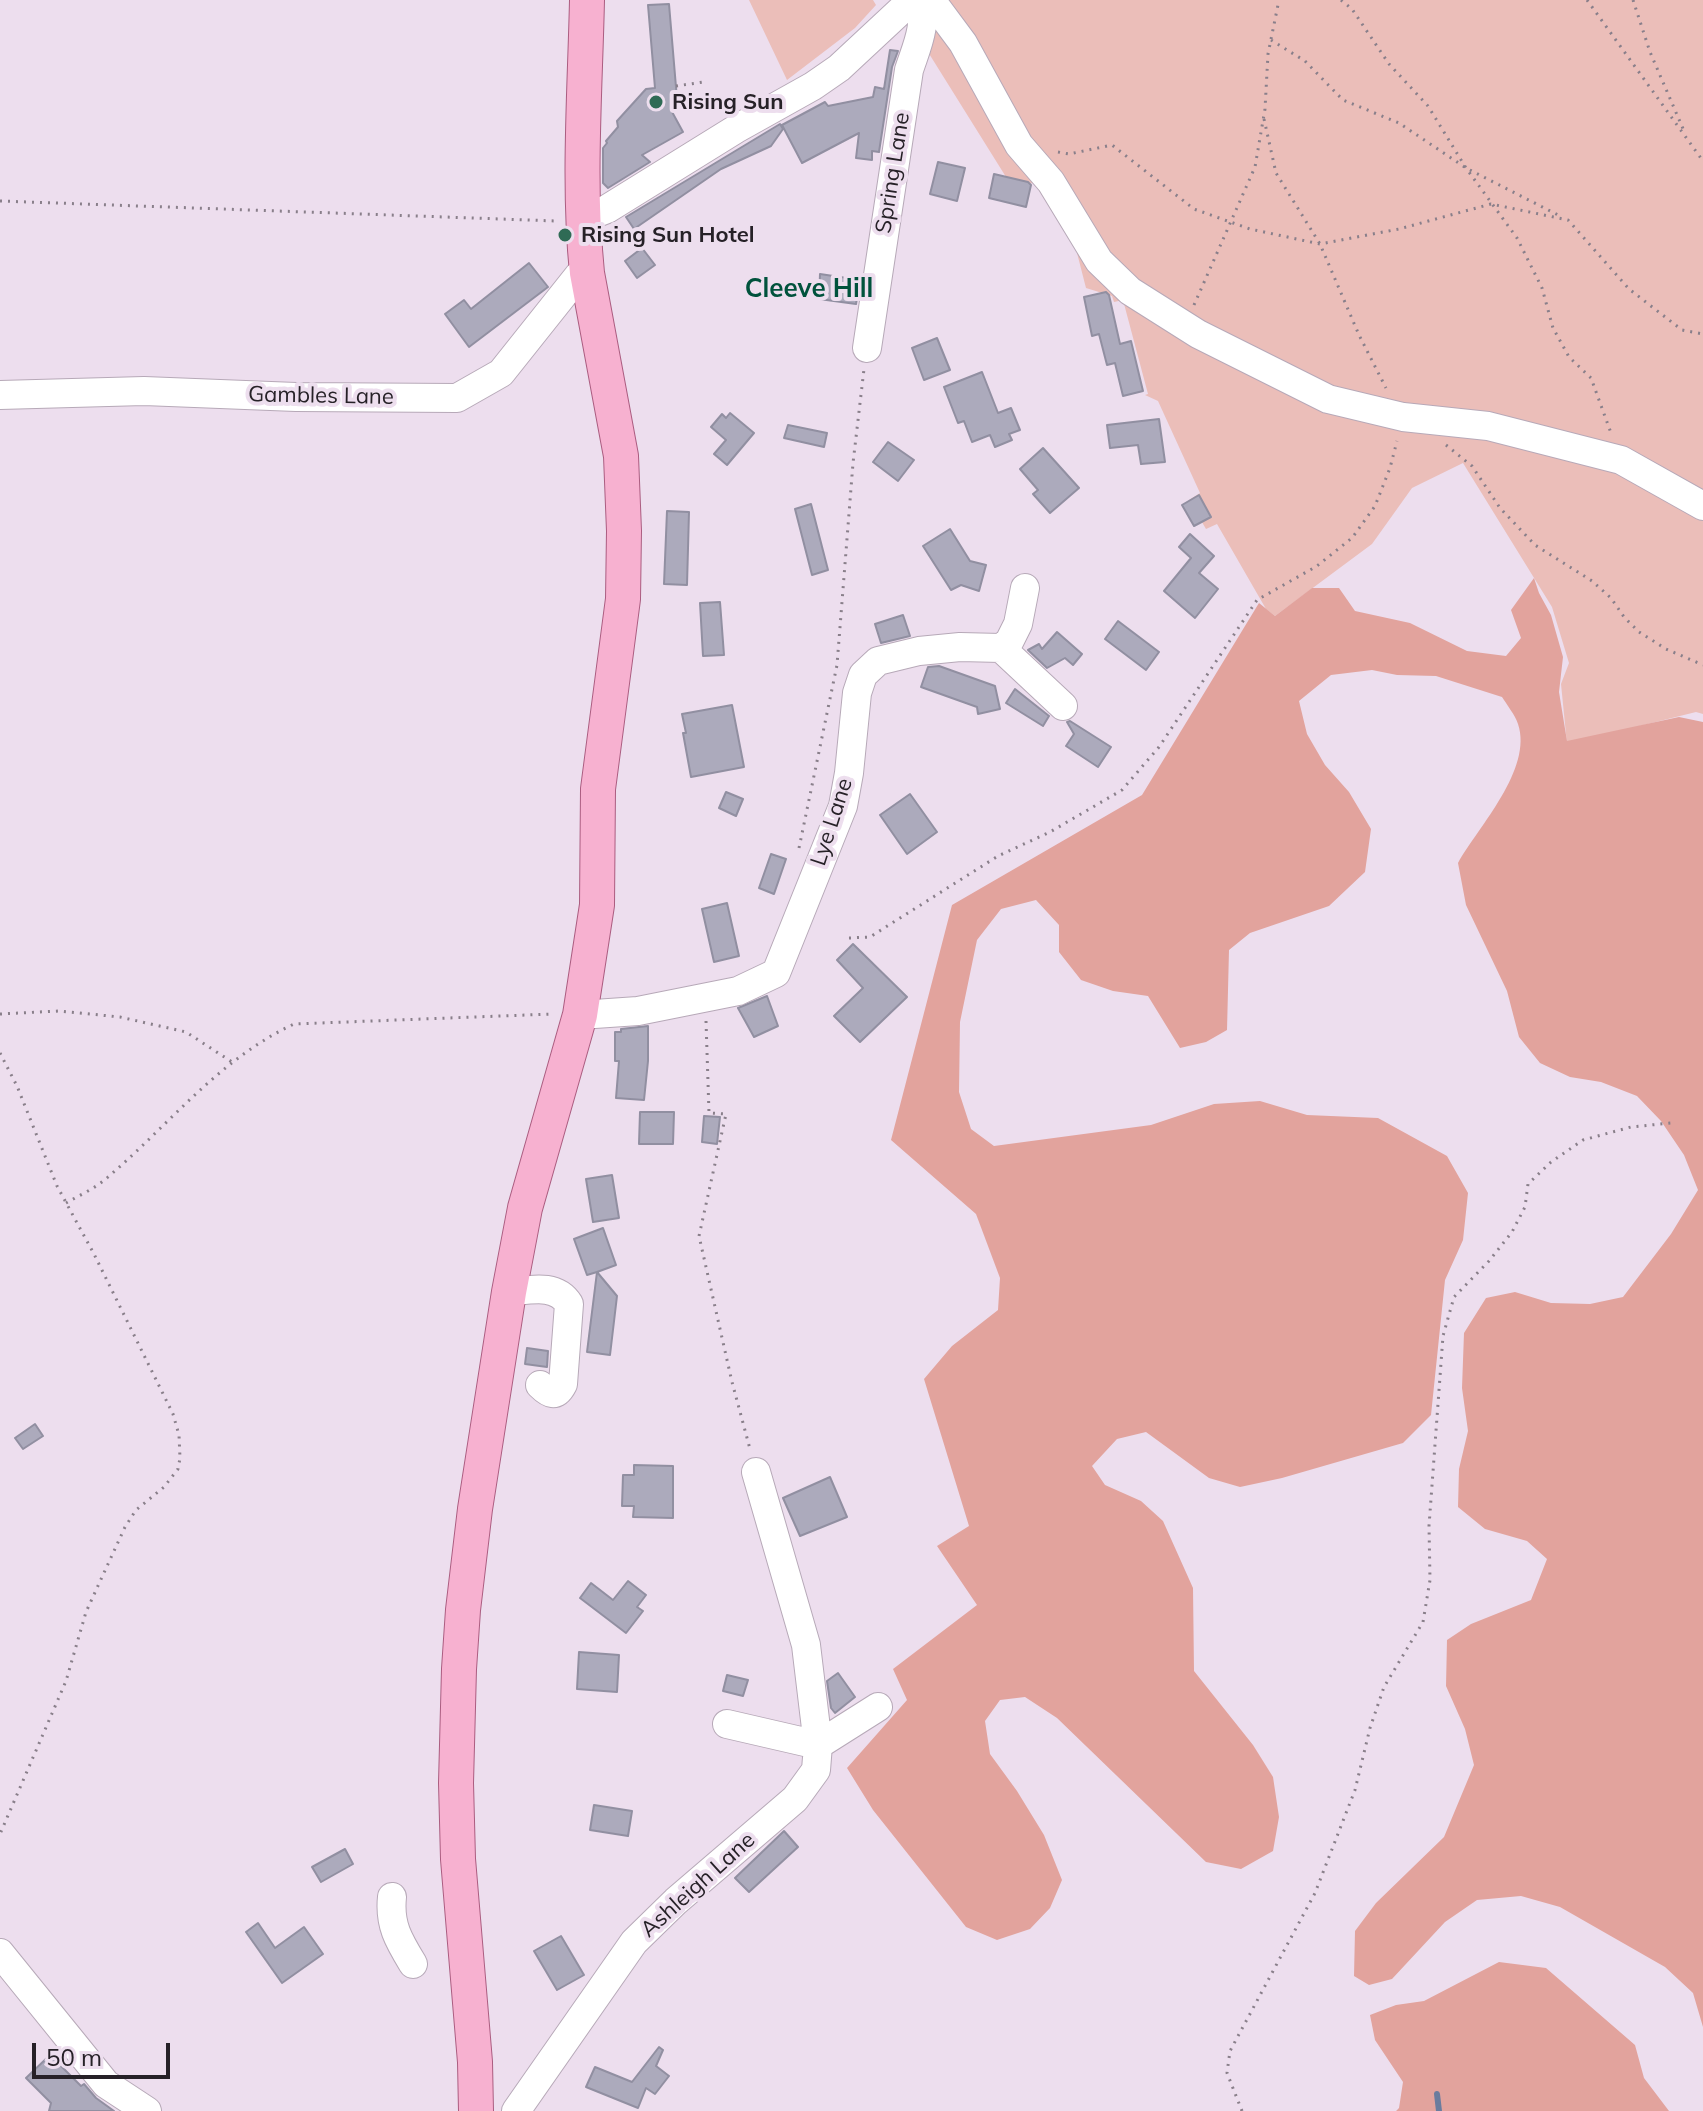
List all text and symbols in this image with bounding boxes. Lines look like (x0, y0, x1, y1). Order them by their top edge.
place label: Rising Sun (672, 89, 783, 115)
marker: Rising Sun (647, 93, 665, 111)
street label: Spring Lane (870, 111, 916, 235)
place label: Rising Sun Hotel (581, 222, 754, 248)
marker: Rising Sun Hotel (556, 226, 574, 244)
district label: Cleeve Hill (745, 273, 873, 305)
street label: Gambles Lane (248, 382, 394, 410)
street label: Lye Lane (805, 775, 859, 869)
street label: Ashleigh Lane (636, 1827, 760, 1943)
scale bar (36, 2027, 174, 2077)
text: 50 m (46, 2042, 102, 2072)

